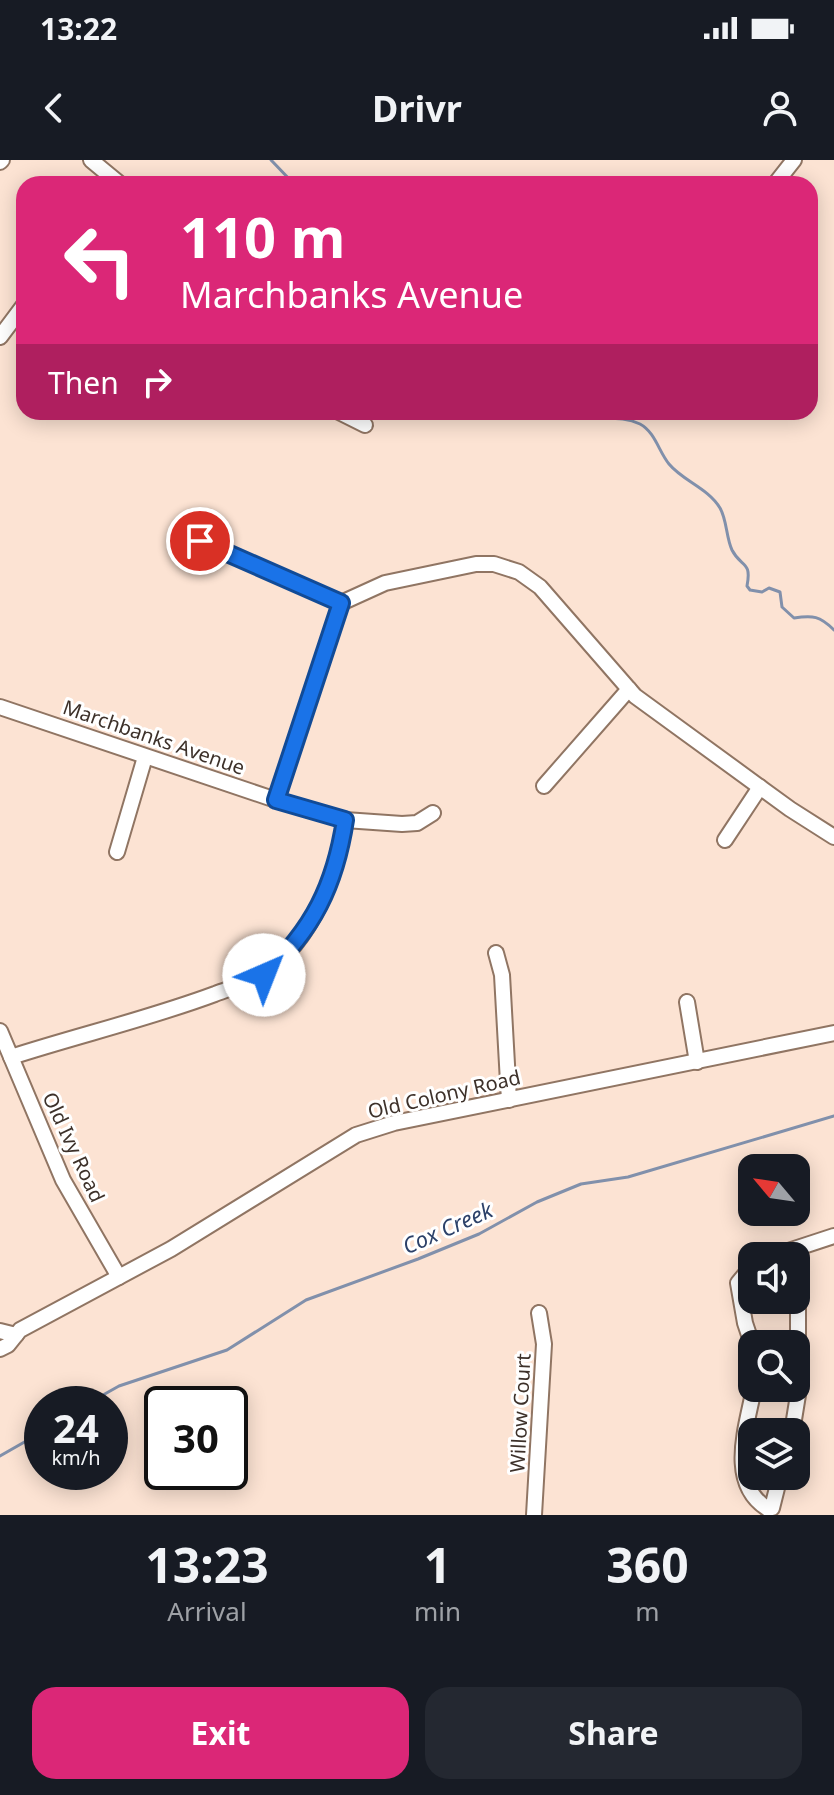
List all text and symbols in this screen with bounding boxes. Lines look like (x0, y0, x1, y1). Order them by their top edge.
text: 13:22 (40, 8, 117, 49)
text: Drivr (372, 84, 462, 133)
icon: back (32, 86, 76, 130)
icon: person (758, 86, 802, 130)
text: 110 m (180, 198, 345, 274)
icon: left (48, 208, 152, 312)
text: Marchbanks Avenue (180, 270, 523, 319)
icon: right (135, 360, 179, 404)
text: Then (48, 362, 119, 403)
pin (166, 507, 234, 575)
icon: arrive (178, 519, 222, 563)
street label: Marchbanks Avenue (59, 693, 249, 781)
position arrow (222, 933, 306, 1017)
street label: Old Colony Road (365, 1063, 523, 1125)
street label: Old Ivy Road (37, 1088, 111, 1206)
north arrow (738, 1154, 810, 1226)
map controls (738, 1154, 810, 1490)
water label: Cox Creek (397, 1193, 498, 1260)
button: sound (738, 1242, 810, 1314)
button: search (738, 1330, 810, 1402)
street label: Willow Court (503, 1353, 537, 1473)
speed limit sign: 30 (144, 1386, 248, 1490)
text: 24 (53, 1400, 99, 1455)
button: layers (738, 1418, 810, 1490)
text: km/h (51, 1444, 101, 1471)
text: 13:23 (145, 1532, 269, 1597)
text: 1 (424, 1532, 451, 1597)
text: 360 (606, 1532, 689, 1597)
text: Arrival (167, 1593, 247, 1629)
text: min (414, 1593, 461, 1629)
text: m (635, 1593, 660, 1629)
button: Exit (32, 1687, 409, 1779)
button: Share (425, 1687, 802, 1779)

